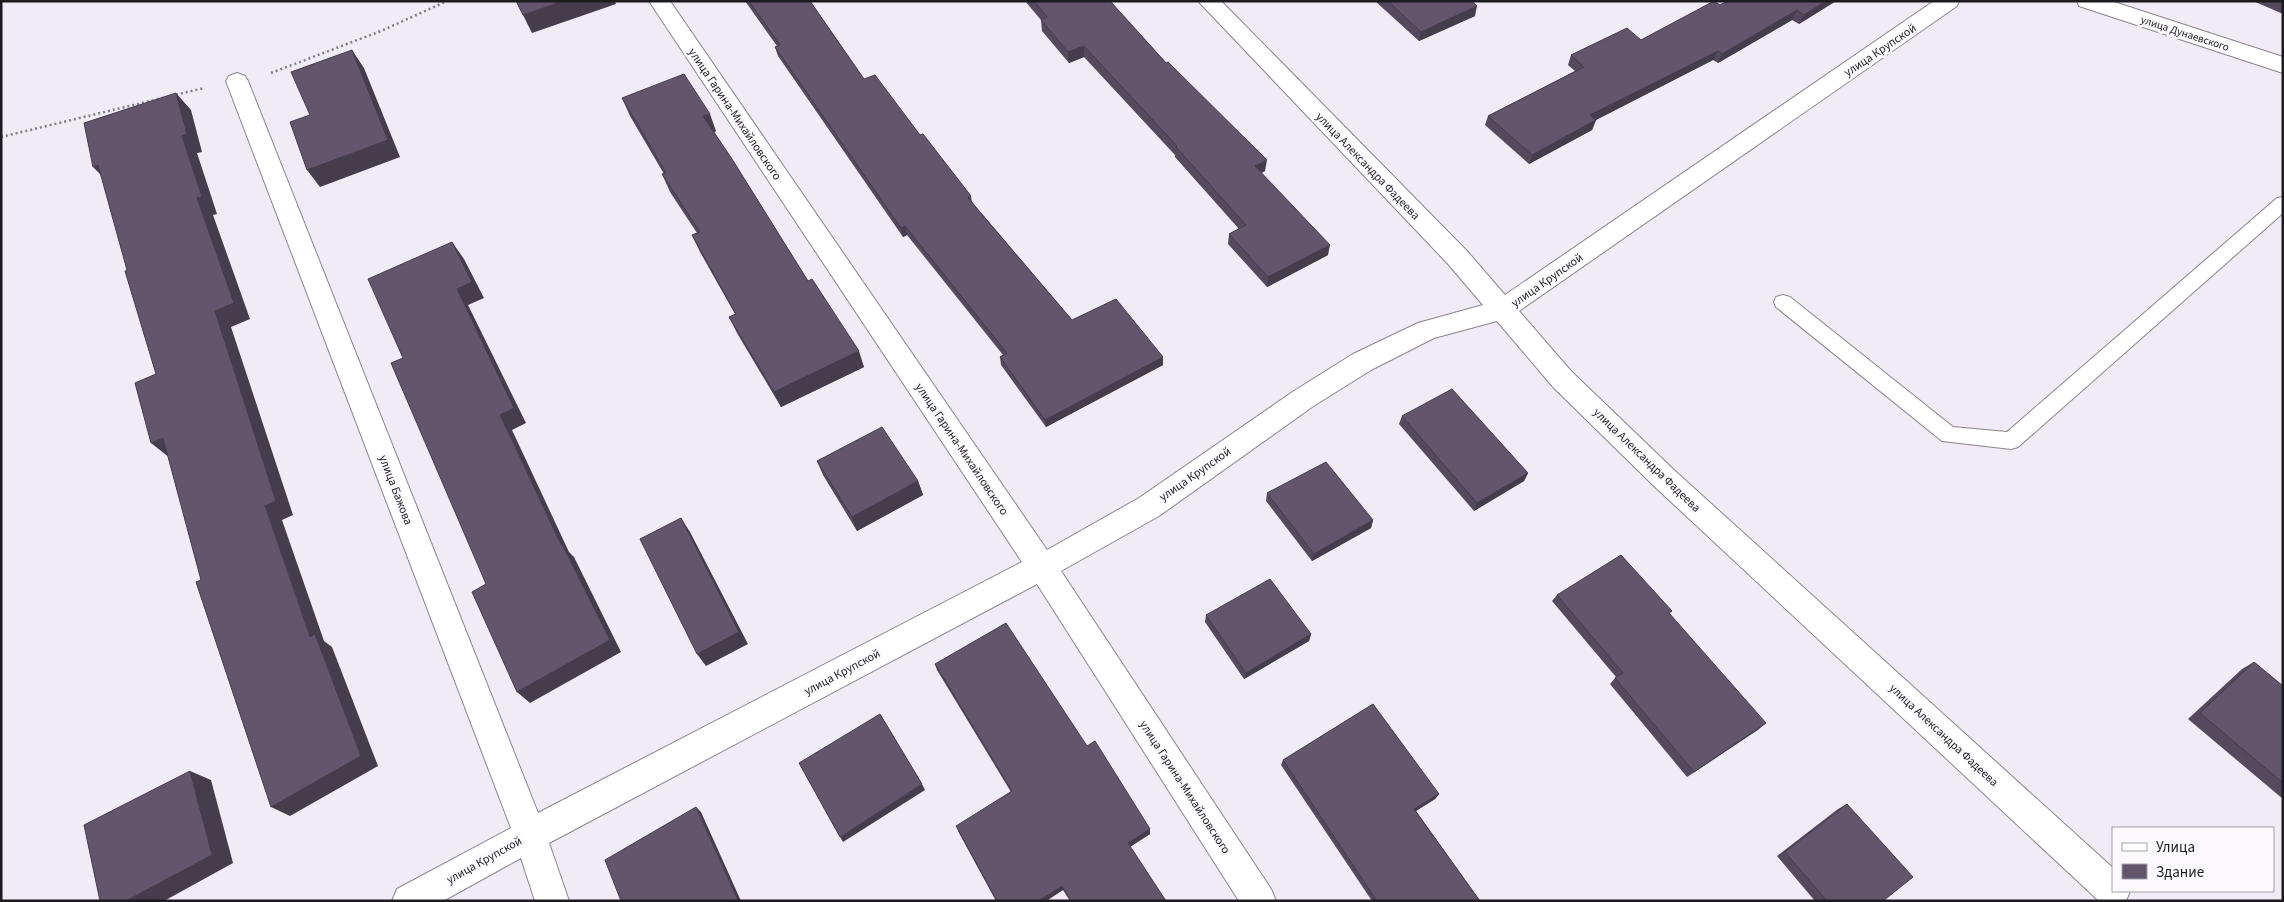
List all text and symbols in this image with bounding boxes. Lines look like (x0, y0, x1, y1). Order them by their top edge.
street label: улица Дунаевского (2139, 12, 2231, 55)
street label: улица Крупской (1841, 20, 1920, 81)
street label: улица Гарина-Михайловского (684, 45, 785, 184)
street label: улица Александра Фадеева (1312, 109, 1424, 224)
street label: улица Крупской (1508, 249, 1587, 312)
street label: улица Гарина-Михайловского (911, 380, 1012, 519)
street label: улица Александра Фадеева (1589, 404, 1704, 516)
street label: улица Крупской (1156, 443, 1235, 506)
street label: улица Бажова (374, 453, 417, 528)
street label: улица Крупской (801, 645, 883, 700)
street label: улица Александра Фадеева (1885, 680, 2002, 790)
street label: улица Гарина-Михайловского (1135, 717, 1234, 857)
legend (2112, 827, 2274, 892)
street label: улица Крупской (443, 833, 525, 888)
text: Улица (2156, 837, 2195, 858)
text: Здание (2156, 862, 2204, 883)

